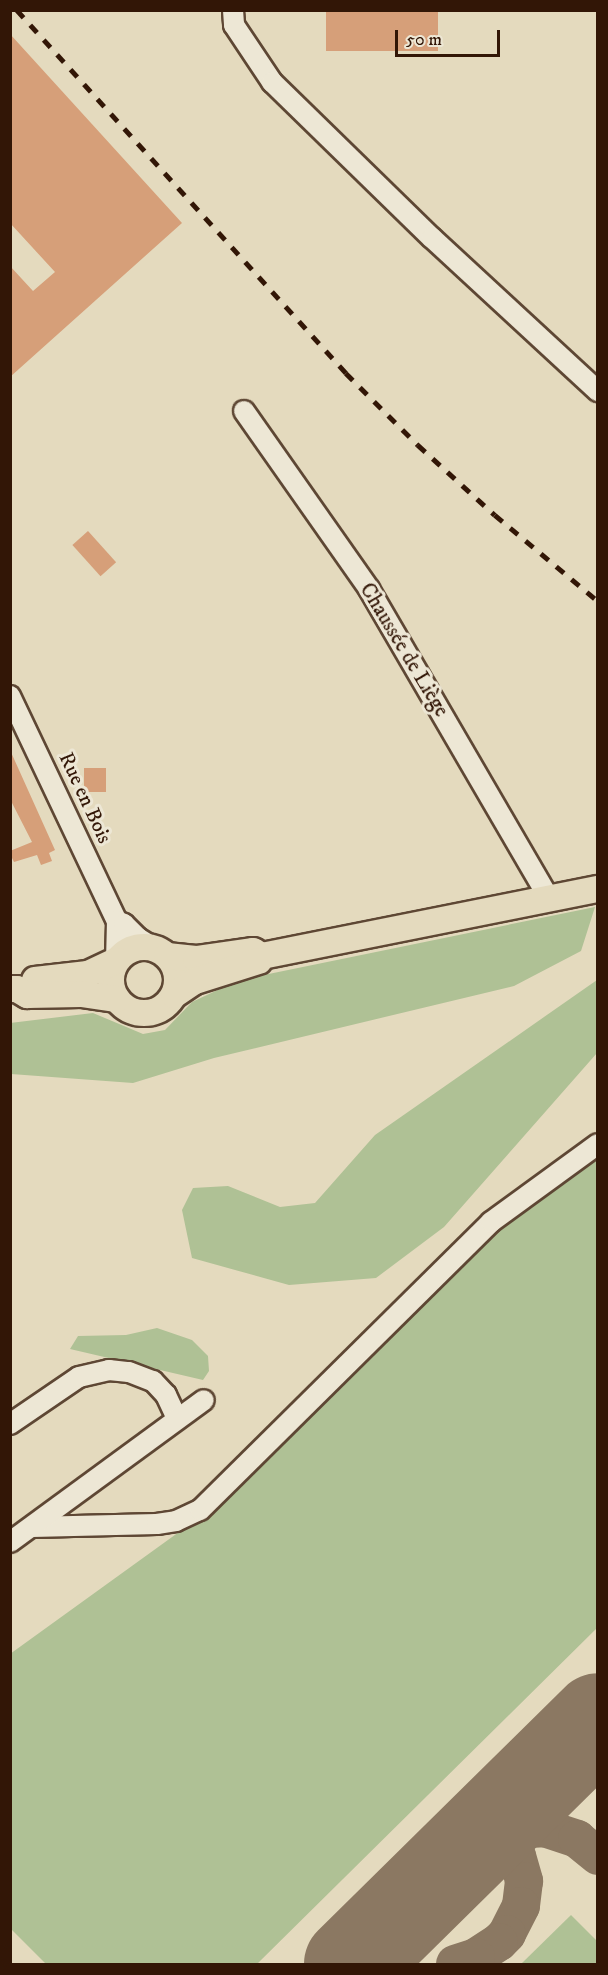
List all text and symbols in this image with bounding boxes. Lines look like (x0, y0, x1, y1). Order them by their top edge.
scale bar (398, 18, 503, 56)
text: 50 m (406, 29, 442, 51)
street label: Chaussée de Liège (354, 578, 454, 722)
street label: Rue en Bois (53, 749, 117, 847)

